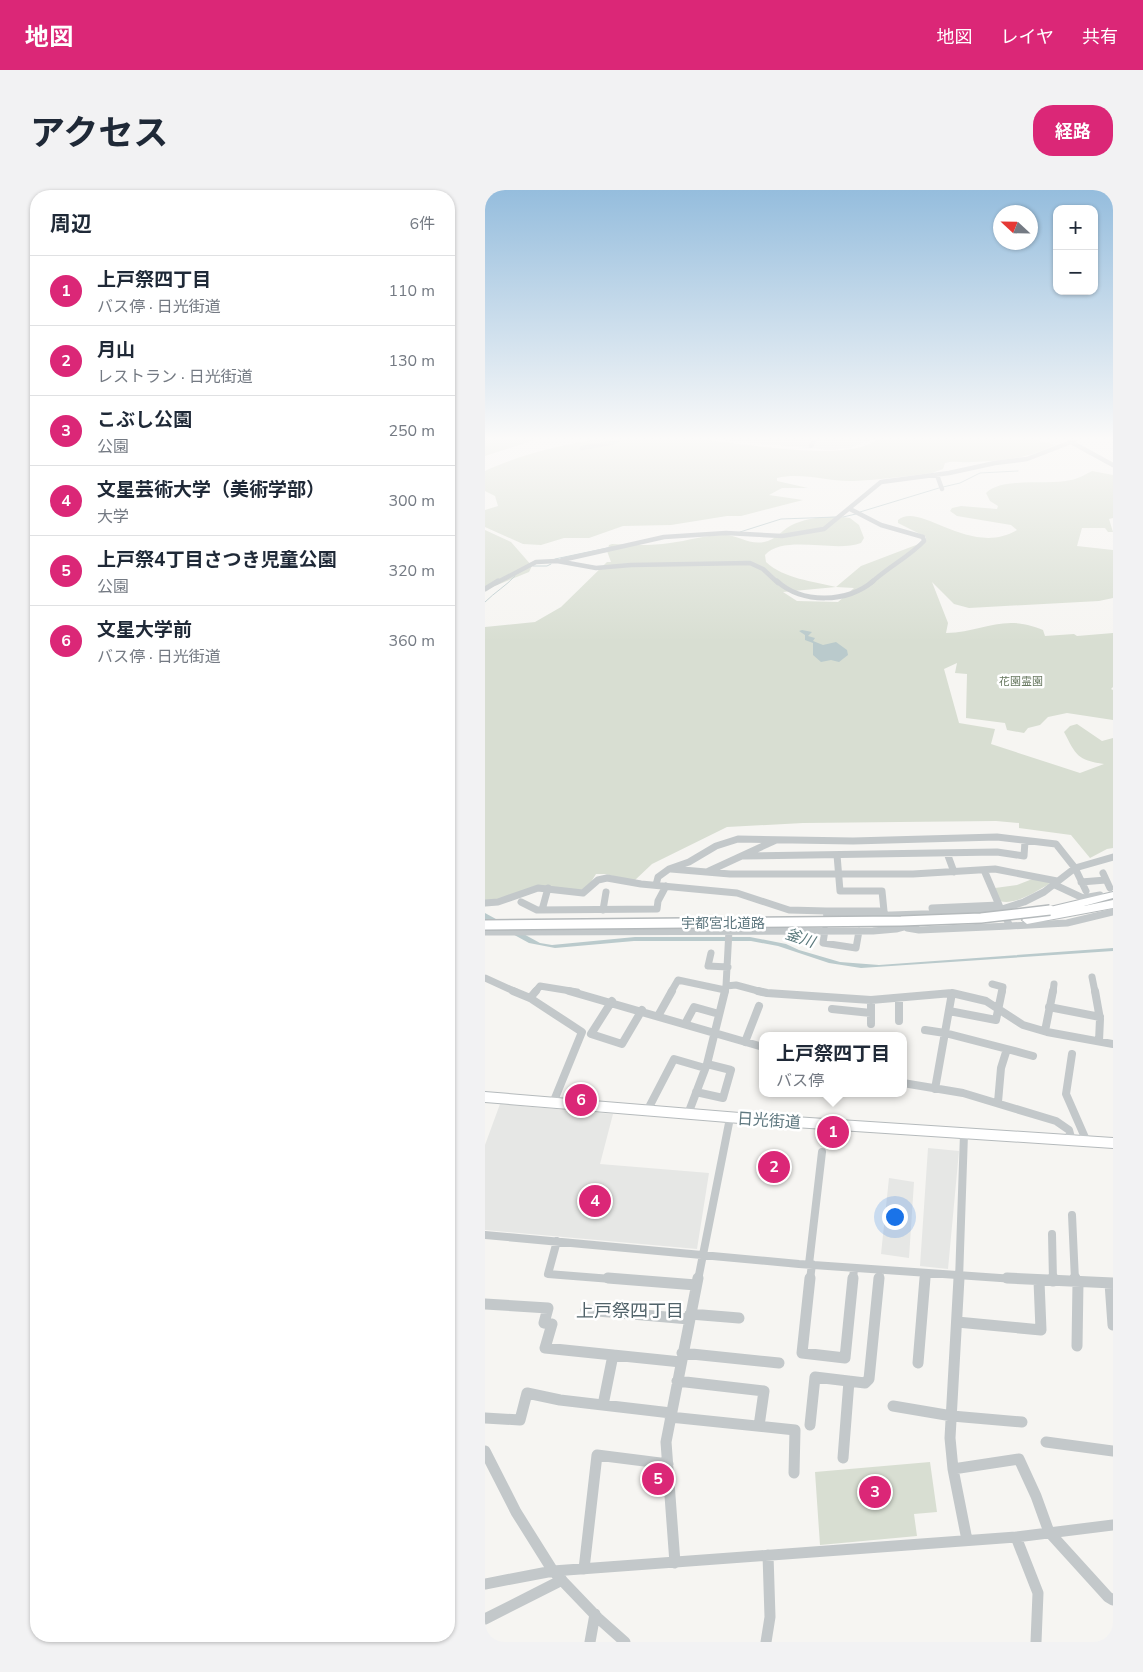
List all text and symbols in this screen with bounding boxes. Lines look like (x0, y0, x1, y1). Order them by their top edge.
text: 地図 (25, 21, 73, 53)
text: 地図 (937, 25, 973, 49)
text: レイヤ (1001, 25, 1054, 49)
text: 共有 (1082, 25, 1118, 49)
button: 経路 (1033, 105, 1113, 156)
text: アクセス (30, 110, 168, 157)
north arrow (993, 205, 1038, 250)
map controls (1053, 205, 1098, 295)
button: + (1053, 205, 1098, 250)
text: 周辺 (50, 210, 92, 238)
text: 6件 (409, 213, 435, 235)
button: − (1053, 250, 1098, 295)
text: 上戸祭四丁目 (97, 267, 211, 293)
text: 1 (61, 280, 71, 302)
text: 110 m (388, 280, 435, 302)
text: バス停 · 日光街道 (97, 296, 221, 318)
text: 月山 (97, 337, 135, 363)
text: 2 (61, 350, 71, 372)
text: 130 m (388, 350, 435, 372)
text: レストラン · 日光街道 (97, 366, 253, 388)
text: こぶし公園 (97, 407, 192, 433)
text: 3 (61, 420, 71, 442)
text: 250 m (388, 420, 435, 442)
text: 公園 (97, 436, 129, 458)
text: 文星芸術大学（美術学部） (97, 477, 325, 503)
text: 4 (61, 490, 71, 512)
text: 300 m (388, 490, 435, 512)
text: 大学 (97, 506, 129, 528)
text: 上戸祭4丁目さつき児童公園 (97, 547, 336, 573)
text: 5 (61, 560, 71, 582)
text: 320 m (388, 560, 435, 582)
text: 公園 (97, 576, 129, 598)
text: 文星大学前 (97, 617, 192, 643)
text: 6 (61, 630, 71, 652)
text: 360 m (388, 630, 435, 652)
text: バス停 · 日光街道 (97, 646, 221, 668)
park label: 花園霊園 (999, 674, 1043, 689)
street label: 宇都宮北道路 (681, 914, 765, 933)
water label: 釜川 (783, 924, 819, 953)
popup (759, 1032, 907, 1097)
text: 上戸祭四丁目 (776, 1041, 890, 1067)
text: バス停 (776, 1070, 824, 1092)
pin: 6 (565, 1081, 597, 1119)
street label: 日光街道 (736, 1108, 802, 1134)
pin: 1 (817, 1113, 849, 1151)
pin: 2 (758, 1148, 790, 1186)
pin: 4 (579, 1182, 611, 1220)
your location (882, 1204, 908, 1230)
district label: 上戸祭四丁目 (576, 1299, 684, 1323)
pin: 5 (642, 1460, 674, 1498)
pin: 3 (859, 1473, 891, 1511)

